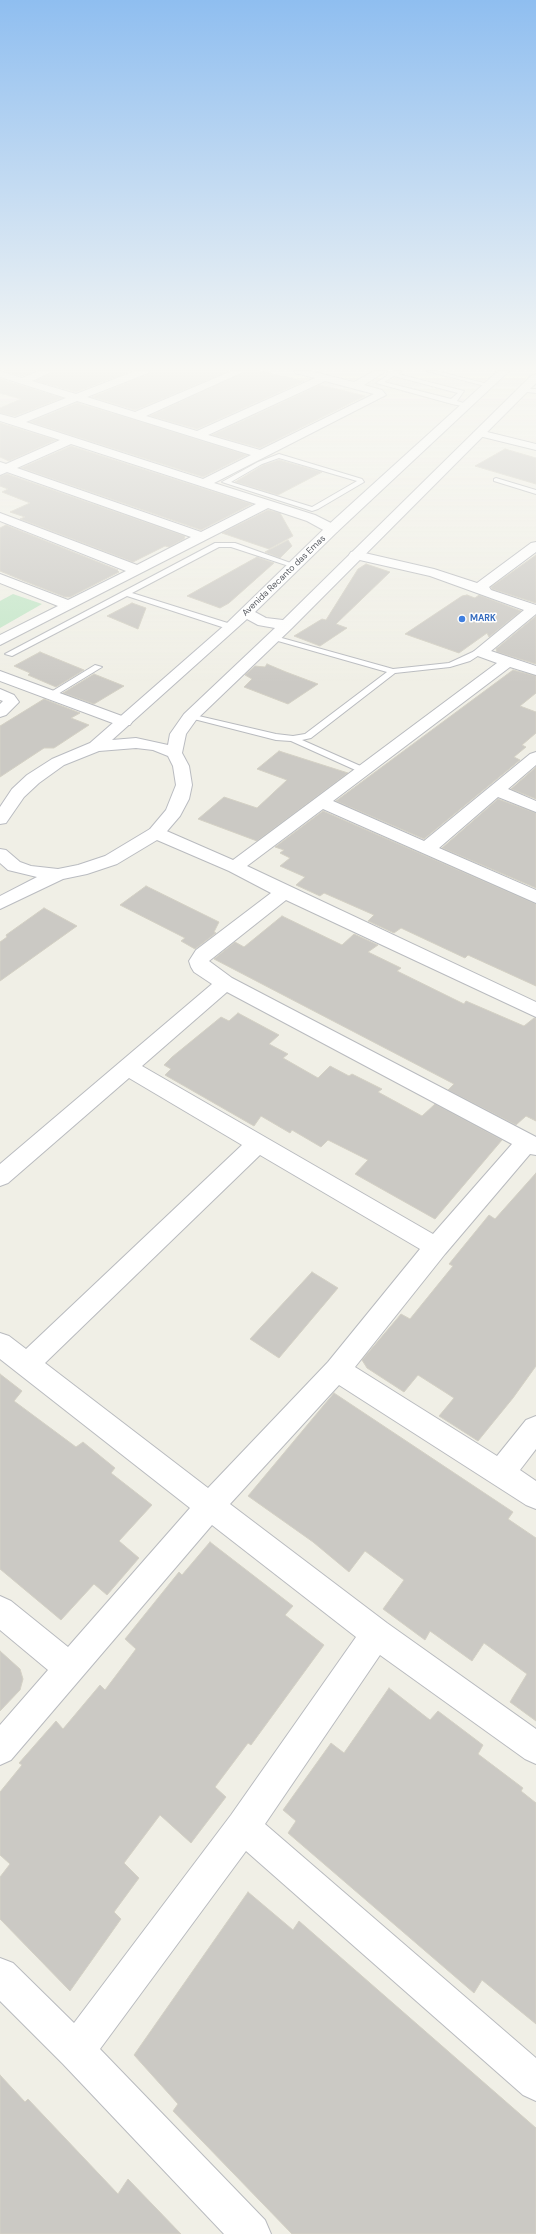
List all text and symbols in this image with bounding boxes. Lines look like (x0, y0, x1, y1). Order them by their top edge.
street label: Avenida Recanto das Emas (240, 533, 328, 619)
marker: MARK (457, 614, 467, 624)
place label: MARK (470, 614, 496, 624)

